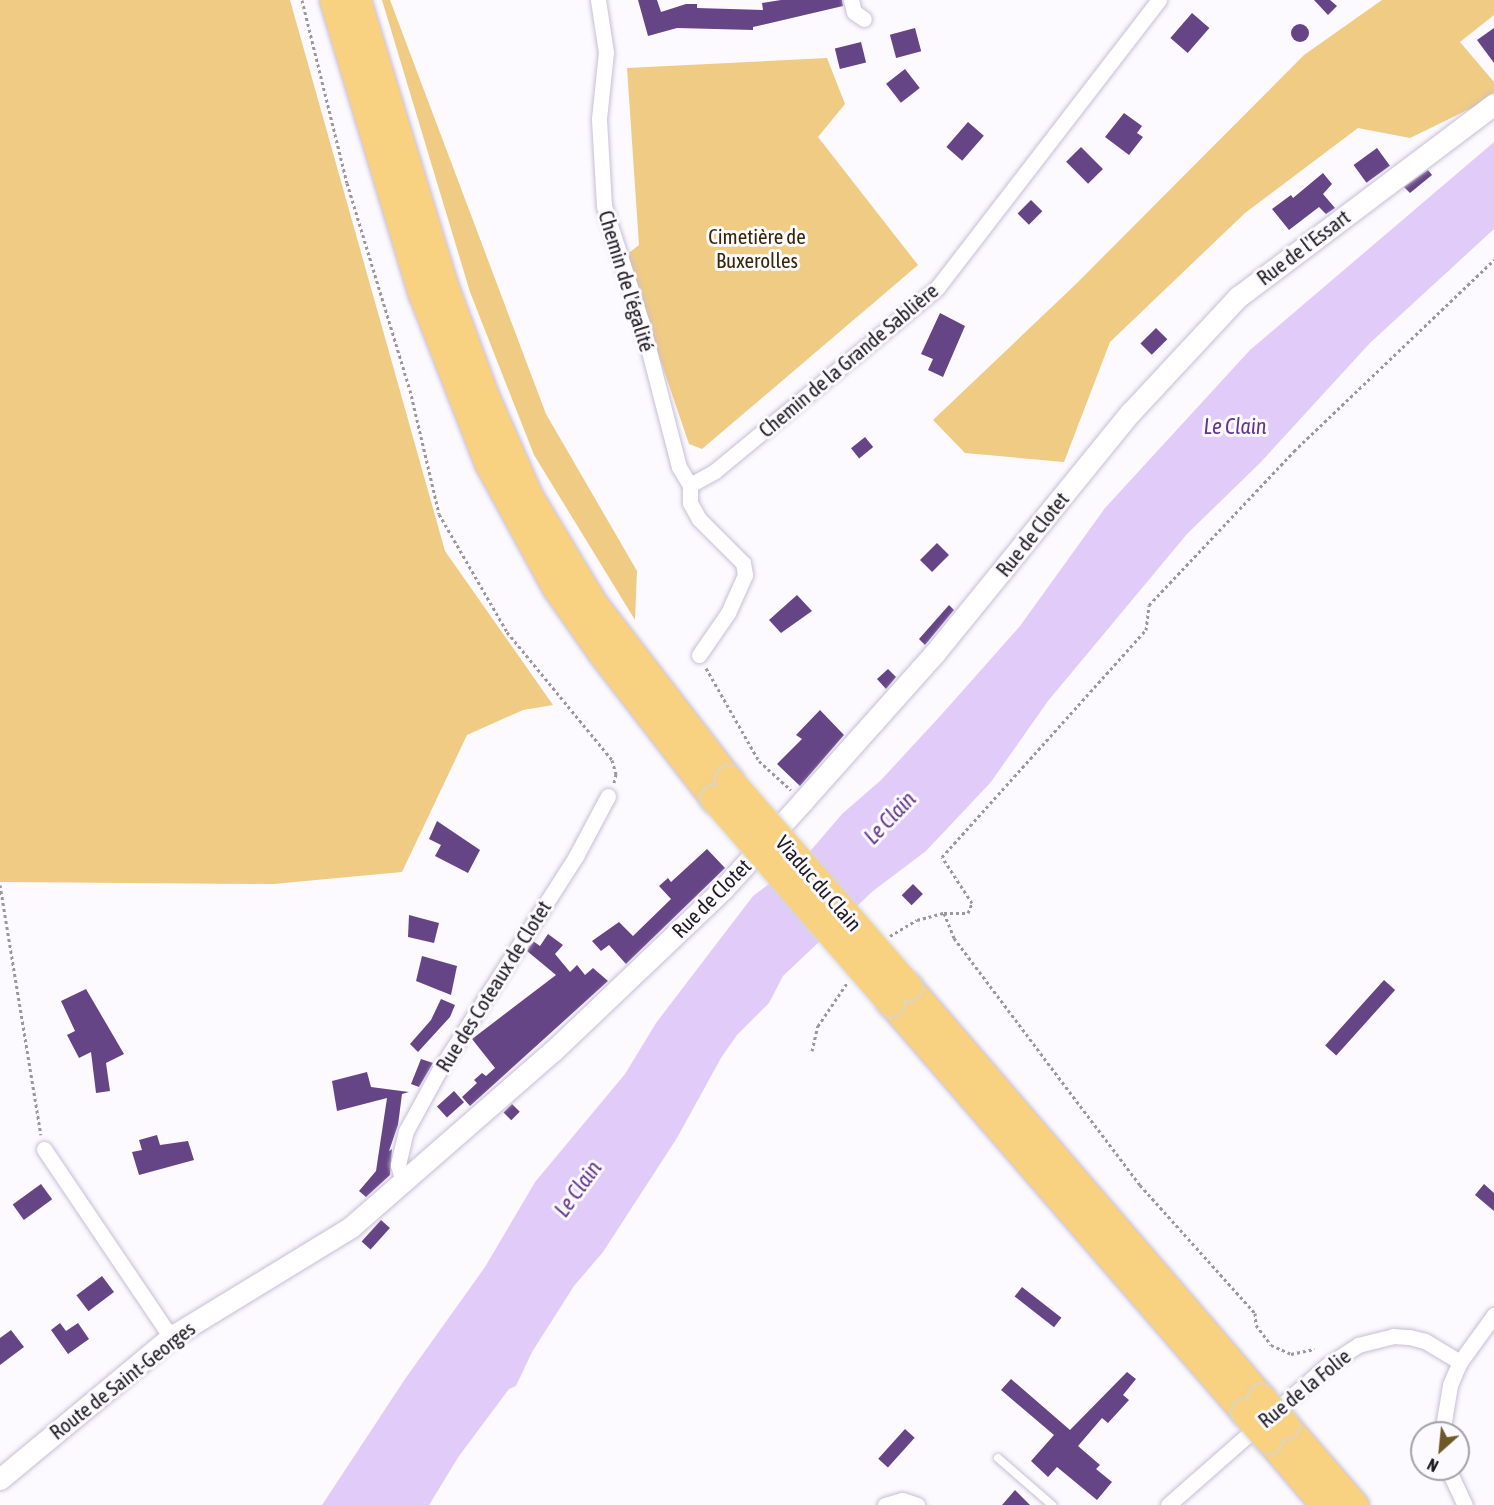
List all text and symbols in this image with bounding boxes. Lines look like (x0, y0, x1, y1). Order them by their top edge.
street label: Rue de l'Essart (1251, 204, 1355, 290)
street label: Chemin de l'égalité (594, 207, 660, 355)
park label: Cimetière de Buxerolles (708, 223, 806, 273)
street label: Chemin de la Grande Sablière (753, 278, 943, 442)
water label: Le Clain (1204, 414, 1266, 440)
street label: Rue de Clotet (990, 487, 1074, 581)
water label: Le Clain (859, 786, 921, 850)
street label: Viaduc du Clain (771, 830, 867, 936)
street label: Rue de Clotet (666, 853, 756, 943)
street label: Rue des Coteaux de Clotet (430, 896, 556, 1076)
water label: Le Clain (549, 1156, 607, 1222)
street label: Route de Saint-Georges (44, 1315, 200, 1445)
street label: Rue de la Folie (1253, 1343, 1355, 1433)
north arrow (1410, 1421, 1470, 1481)
text: N (1424, 1455, 1441, 1475)

